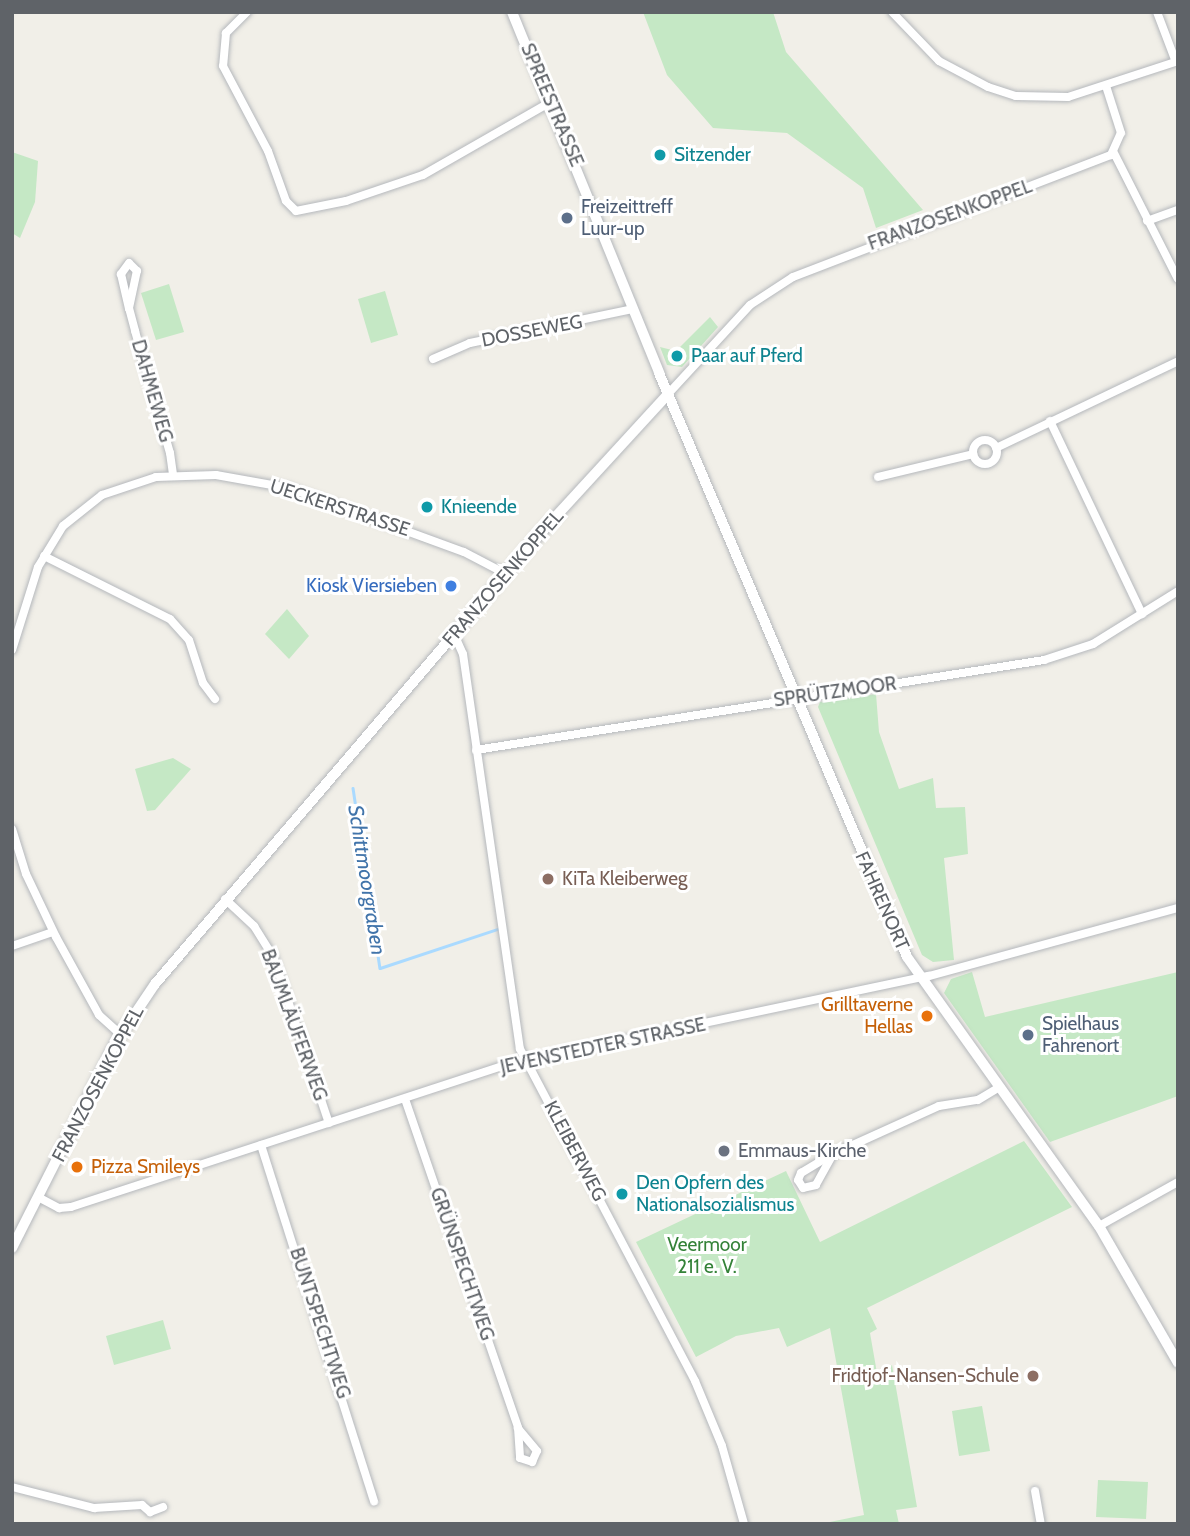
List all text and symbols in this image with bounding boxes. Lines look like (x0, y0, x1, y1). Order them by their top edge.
street label: SPREESTRASSE (516, 40, 588, 170)
place label: Sitzender (674, 144, 751, 166)
marker: Sitzender (652, 147, 668, 163)
street label: FRANZOSENKOPPEL (865, 175, 1035, 255)
place label: Freizeittreff Luur-up (581, 196, 673, 240)
marker: Freizeittreff Luur-up (559, 210, 575, 226)
street label: DOSSEWEG (480, 310, 584, 352)
street label: DAHMEWEG (126, 337, 178, 445)
place label: Paar auf Pferd (691, 345, 803, 367)
marker: Paar auf Pferd (669, 348, 685, 364)
street label: UECKERSTRASSE (267, 475, 413, 541)
place label: Knieende (441, 496, 517, 518)
marker: Knieende (419, 499, 435, 515)
street label: FRANZOSENKOPPEL (438, 505, 568, 651)
place label: Kiosk Viersieben (306, 575, 437, 597)
marker: Kiosk Viersieben (443, 578, 459, 594)
street label: SPRÜTZMOOR (772, 672, 898, 712)
water label: Schittmoorgraben (343, 803, 391, 957)
street label: FAHRENORT (850, 848, 914, 954)
place label: KiTa Kleiberweg (562, 868, 687, 890)
marker: KiTa Kleiberweg (540, 871, 556, 887)
street label: BAUMLÄUFERWEG (256, 946, 332, 1104)
place label: Grilltaverne Hellas (821, 994, 913, 1038)
street label: FRANZOSENKOPPEL (47, 1002, 149, 1166)
marker: Grilltaverne Hellas (919, 1008, 935, 1024)
street label: JEVENSTEDTER STRASSE (498, 1013, 708, 1079)
place label: Spielhaus Fahrenort (1042, 1013, 1119, 1057)
marker: Spielhaus Fahrenort (1020, 1027, 1036, 1043)
street label: KLEIBERWEG (539, 1097, 611, 1205)
place label: Emmaus-Kirche (738, 1140, 866, 1162)
marker: Emmaus-Kirche (716, 1143, 732, 1159)
place label: Pizza Smileys (91, 1156, 200, 1178)
marker: Pizza Smileys (69, 1159, 85, 1175)
place label: Den Opfern des Nationalsozialismus (636, 1172, 794, 1216)
street label: GRÜNSPECHTWEG (425, 1185, 499, 1343)
marker: Den Opfern des Nationalsozialismus (614, 1186, 630, 1202)
park label: Veermoor 211 e. V. (667, 1234, 747, 1278)
street label: BUNTSPECHTWEG (285, 1245, 355, 1401)
place label: Fridtjof-Nansen-Schule (832, 1365, 1019, 1387)
marker: Fridtjof-Nansen-Schule (1025, 1368, 1041, 1384)

